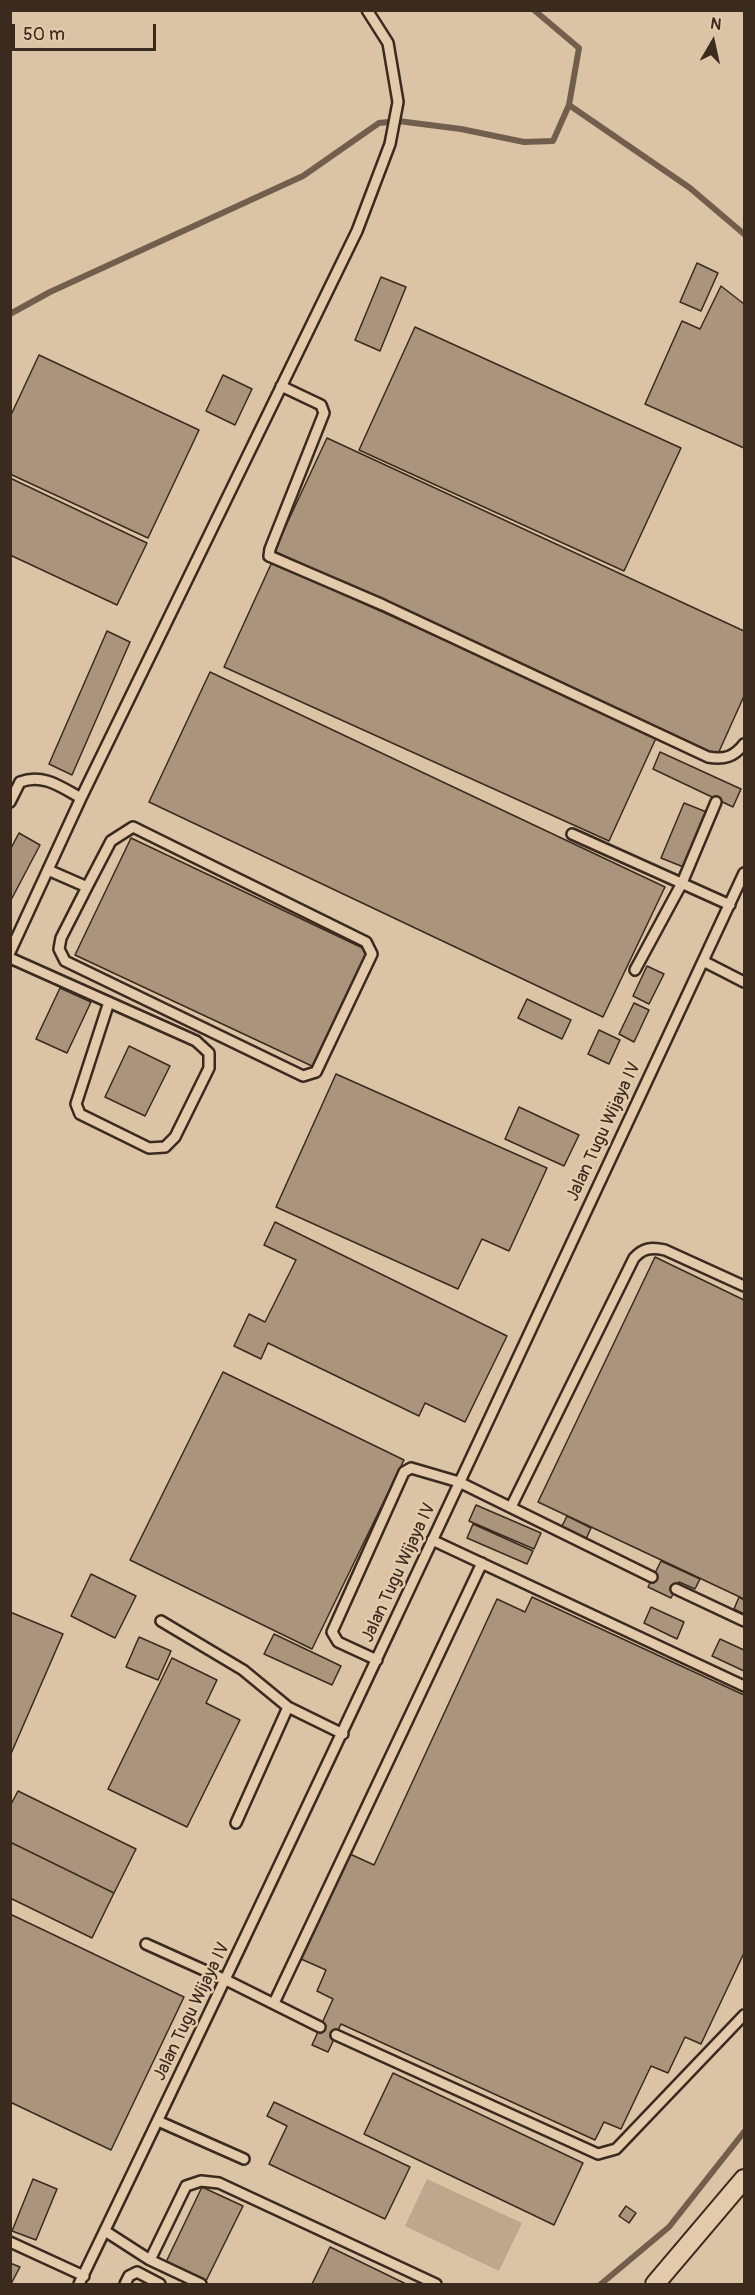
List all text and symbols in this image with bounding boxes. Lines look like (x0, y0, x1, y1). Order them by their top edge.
scale bar (15, 12, 159, 50)
north arrow (683, 12, 743, 72)
text: N (709, 13, 723, 35)
text: 50 m (23, 23, 65, 46)
street label: Jalan Tugu Wijaya IV (562, 1059, 646, 1205)
street label: Jalan Tugu Wijaya IV (357, 1500, 441, 1646)
street label: Jalan Tugu Wijaya IV (149, 1939, 235, 2085)

